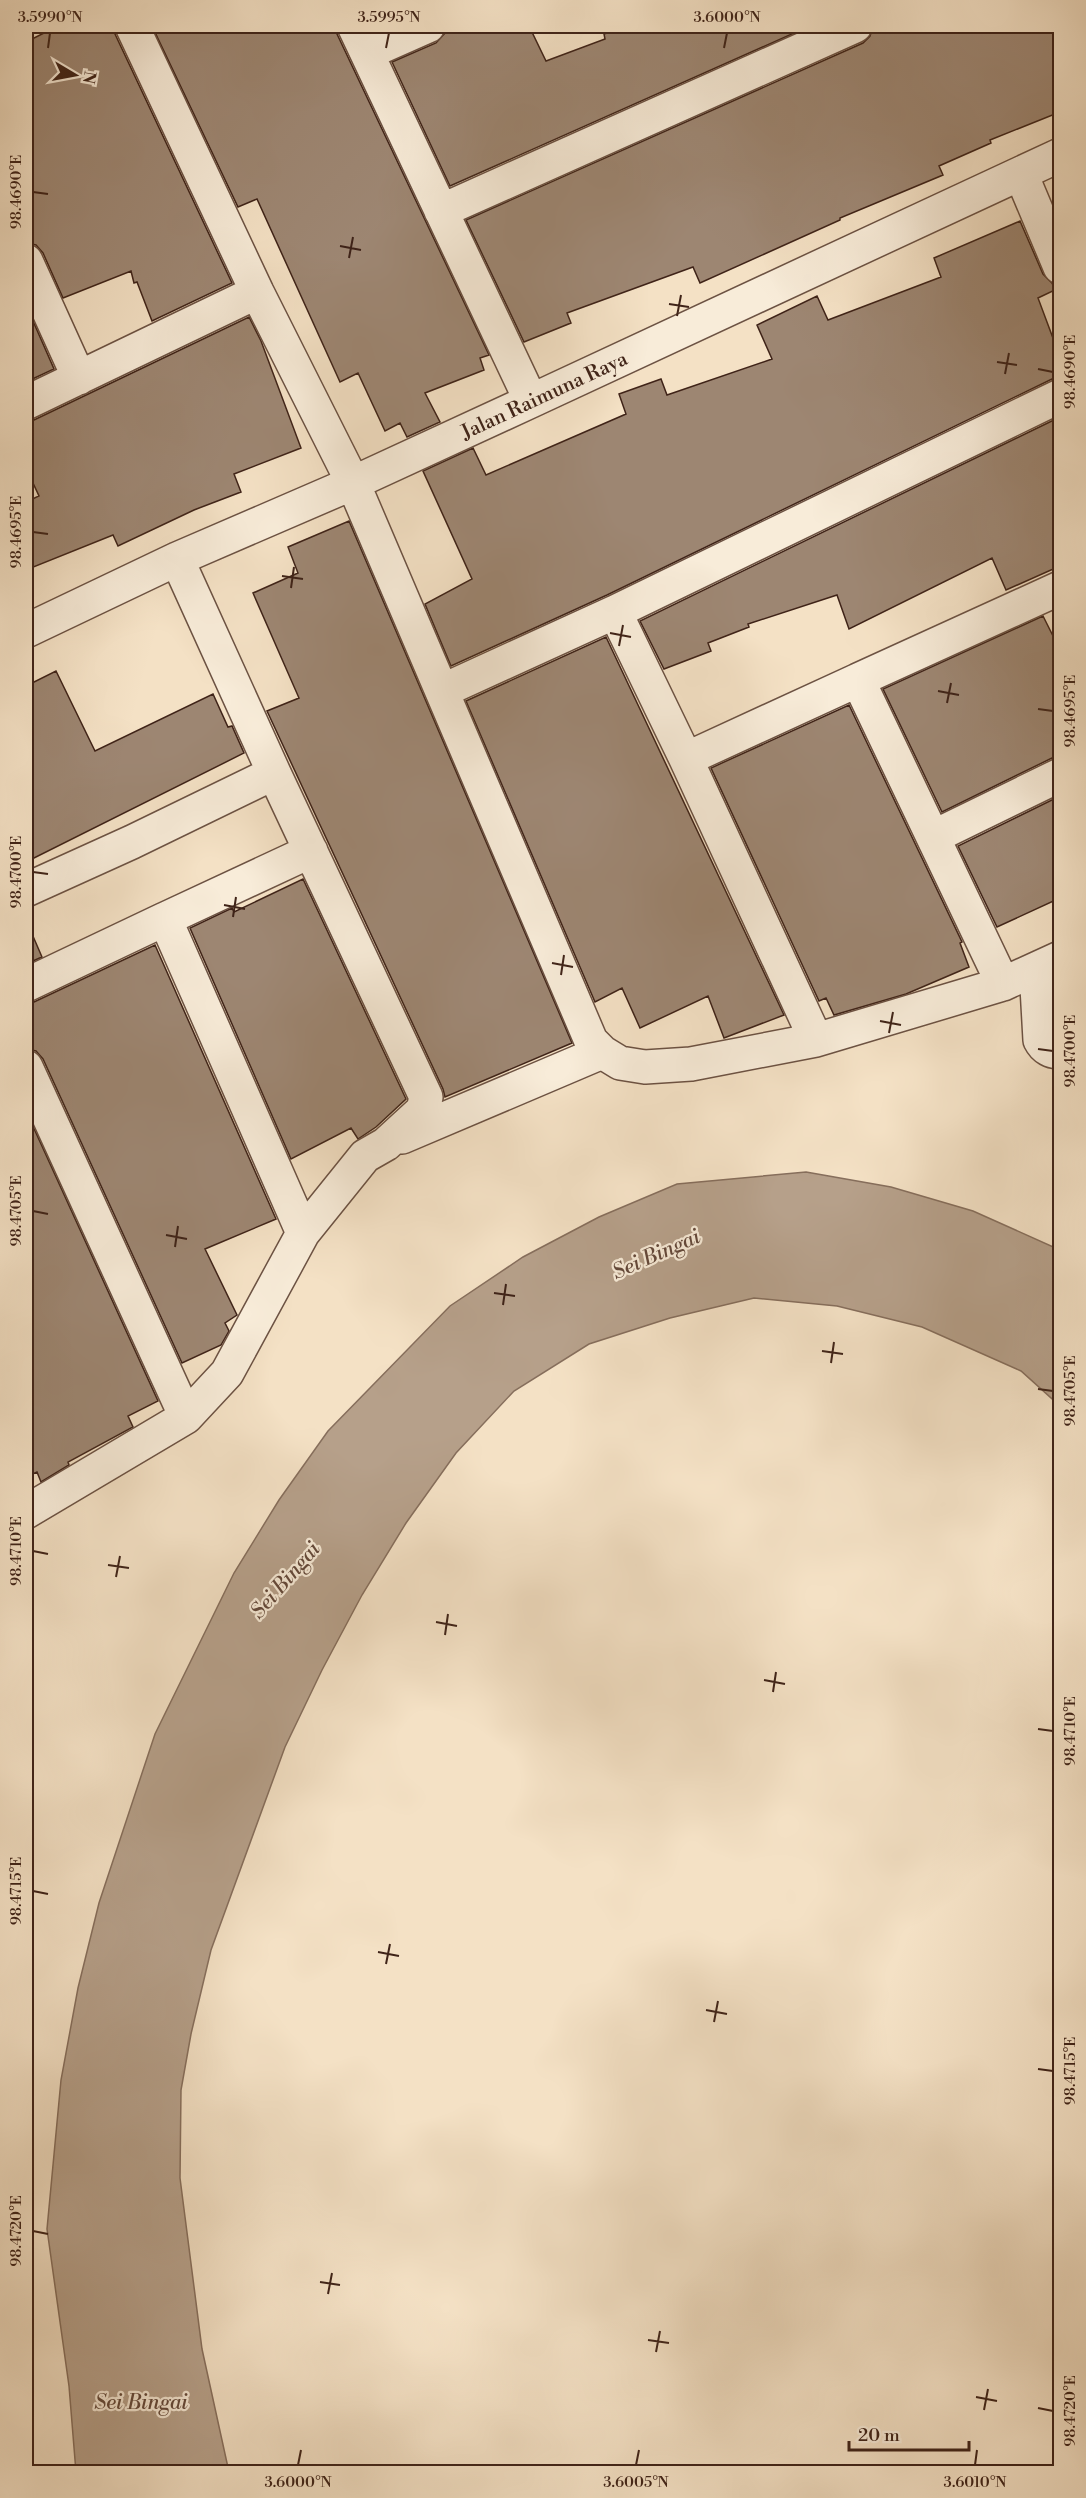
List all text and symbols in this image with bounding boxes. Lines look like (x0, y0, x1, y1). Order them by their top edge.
text: 3.5990°N (18, 8, 82, 27)
text: 3.5995°N (358, 8, 421, 27)
text: 3.6000°N (693, 8, 761, 27)
north arrow (45, 45, 105, 105)
text: N (78, 69, 100, 86)
text: 98.4690°E (7, 155, 26, 229)
text: 98.4690°E (1061, 335, 1080, 409)
street label: Jalan Raimuna Raya (457, 346, 633, 446)
text: 98.4695°E (7, 496, 26, 568)
text: 98.4695°E (1061, 675, 1080, 747)
text: 98.4700°E (7, 836, 26, 908)
text: 98.4700°E (1061, 1015, 1080, 1087)
text: 98.4705°E (7, 1175, 26, 1247)
water label: Sei Bingai (608, 1224, 705, 1286)
text: 98.4705°E (1061, 1355, 1080, 1427)
text: 98.4710°E (7, 1516, 26, 1586)
water label: Sei Bingai (245, 1536, 327, 1625)
text: 98.4710°E (1061, 1696, 1080, 1766)
text: 98.4715°E (7, 1857, 26, 1925)
text: 98.4715°E (1061, 2037, 1080, 2105)
text: 98.4720°E (7, 2195, 26, 2267)
text: 98.4720°E (1061, 2375, 1080, 2447)
water label: Sei Bingai (94, 2390, 188, 2416)
scale bar (849, 2414, 969, 2452)
text: 20 m (858, 2424, 900, 2447)
text: 3.6000°N (264, 2473, 332, 2492)
text: 3.6005°N (603, 2473, 669, 2492)
text: 3.6010°N (944, 2473, 1006, 2492)

